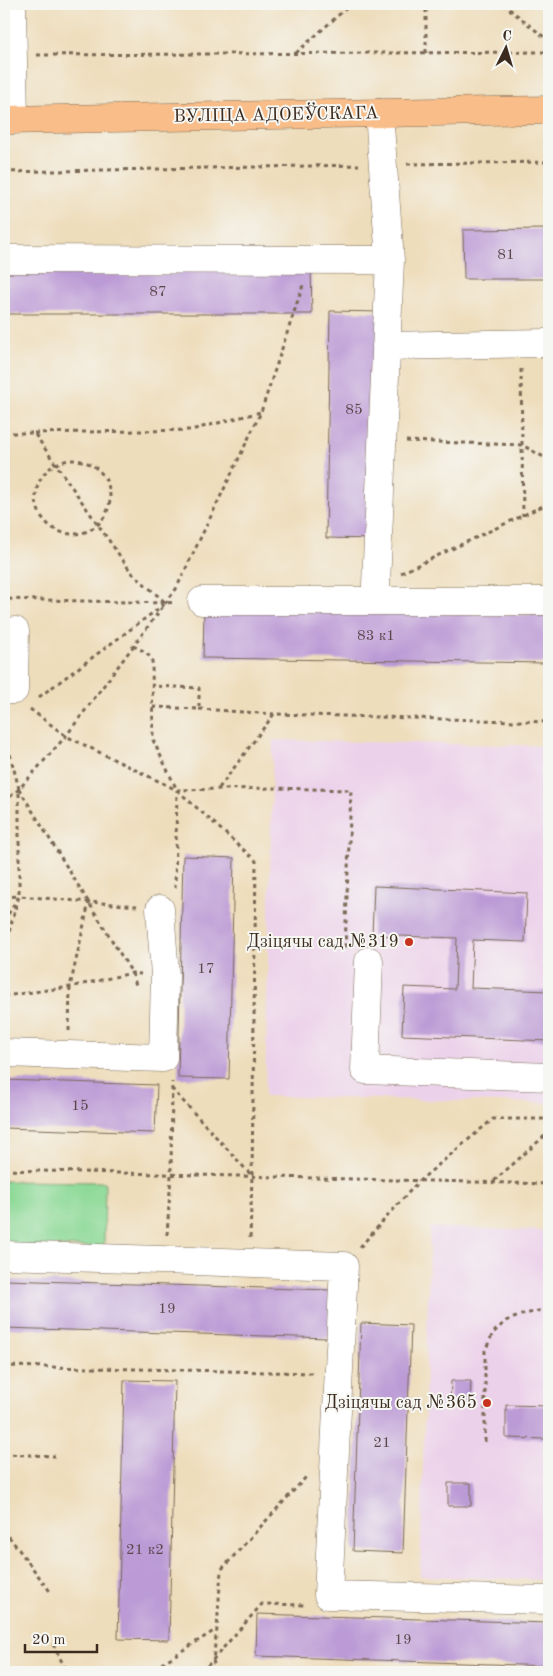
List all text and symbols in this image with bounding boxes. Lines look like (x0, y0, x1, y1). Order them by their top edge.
north arrow (480, 22, 530, 72)
text: С (502, 29, 512, 43)
street label: ВУЛІЦА АДОЕЎСКАГА (173, 99, 379, 126)
house number: 81 (497, 248, 515, 263)
house number: 87 (149, 285, 167, 300)
house number: 85 (345, 403, 363, 418)
house number: 83 к1 (357, 629, 395, 644)
place label: Дзіцячы сад №319 (247, 933, 399, 951)
marker: Дзіцячы сад №319 (403, 936, 415, 948)
house number: 17 (197, 962, 215, 977)
house number: 15 (71, 1099, 89, 1114)
house number: 19 (158, 1302, 176, 1317)
place label: Дзіцячы сад №365 (325, 1394, 477, 1412)
marker: Дзіцячы сад №365 (481, 1397, 493, 1409)
house number: 21 (373, 1436, 391, 1451)
house number: 21 к2 (126, 1543, 164, 1558)
scale bar (25, 1621, 98, 1653)
text: 20 m (32, 1633, 66, 1648)
house number: 19 (394, 1633, 412, 1648)

